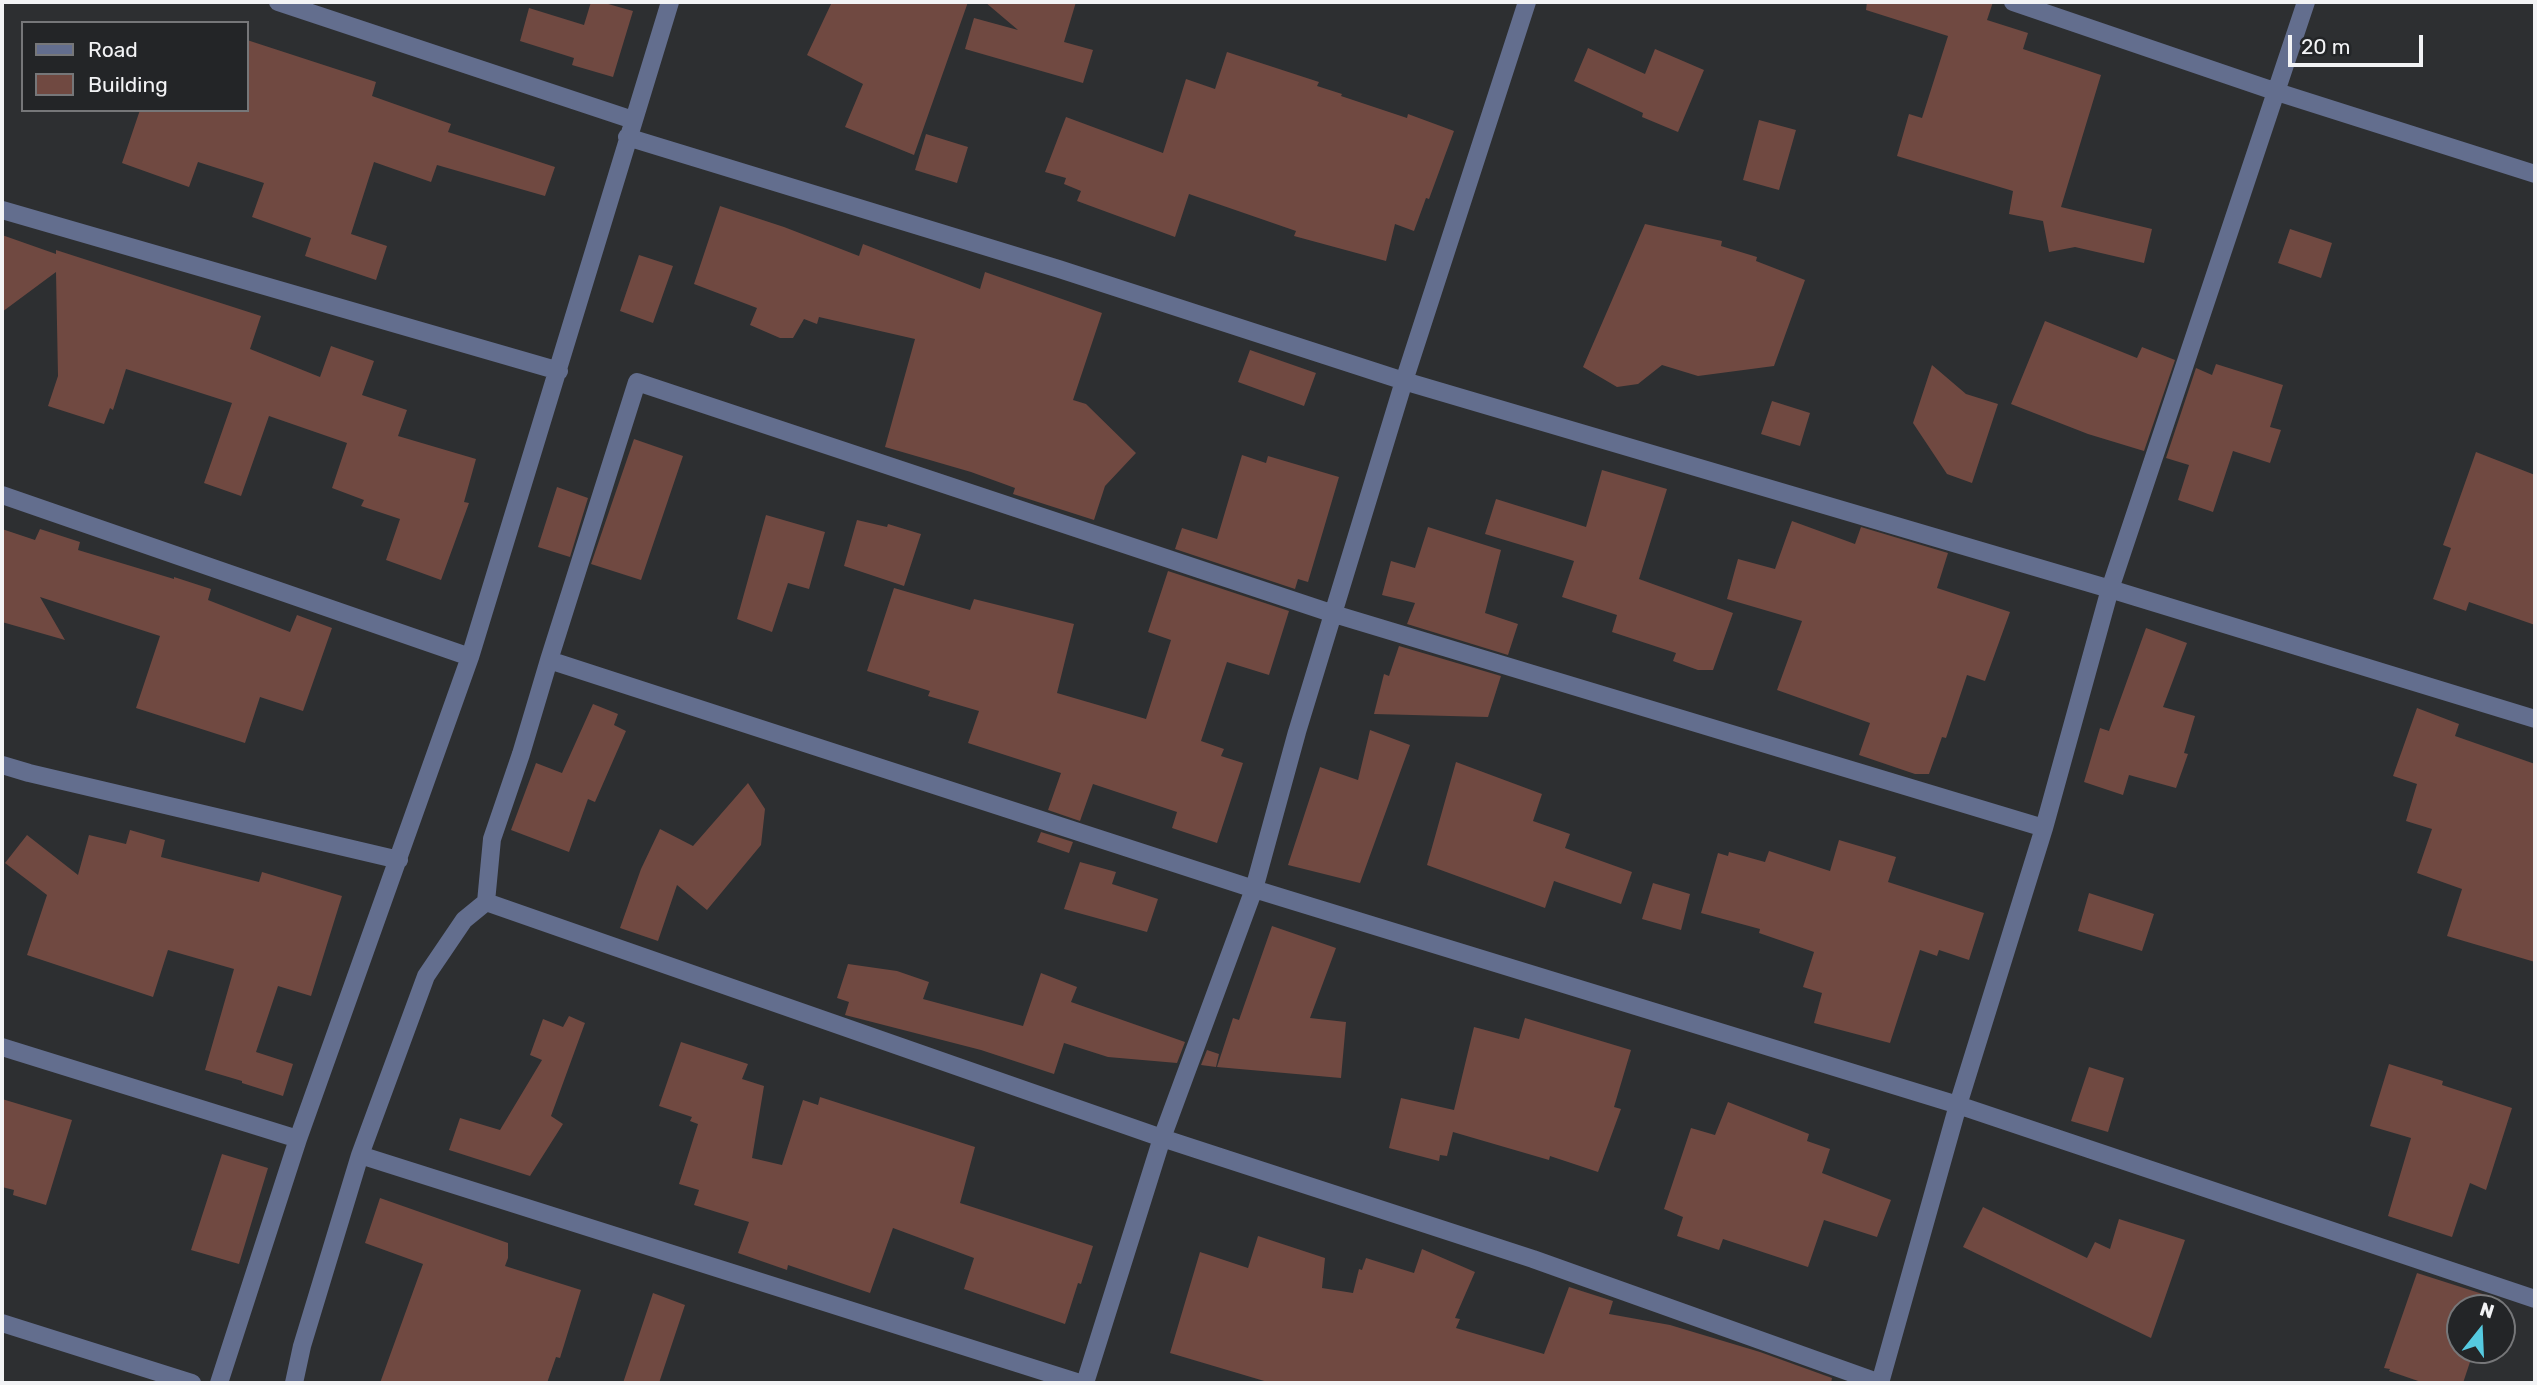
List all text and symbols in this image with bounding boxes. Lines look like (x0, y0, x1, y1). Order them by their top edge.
legend (21, 21, 248, 112)
scale bar (2292, 21, 2427, 65)
text: 20 m (2301, 34, 2350, 59)
text: Road (88, 37, 138, 62)
text: Building (88, 72, 168, 97)
north arrow (2446, 1294, 2516, 1364)
text: N (2477, 1297, 2497, 1324)

